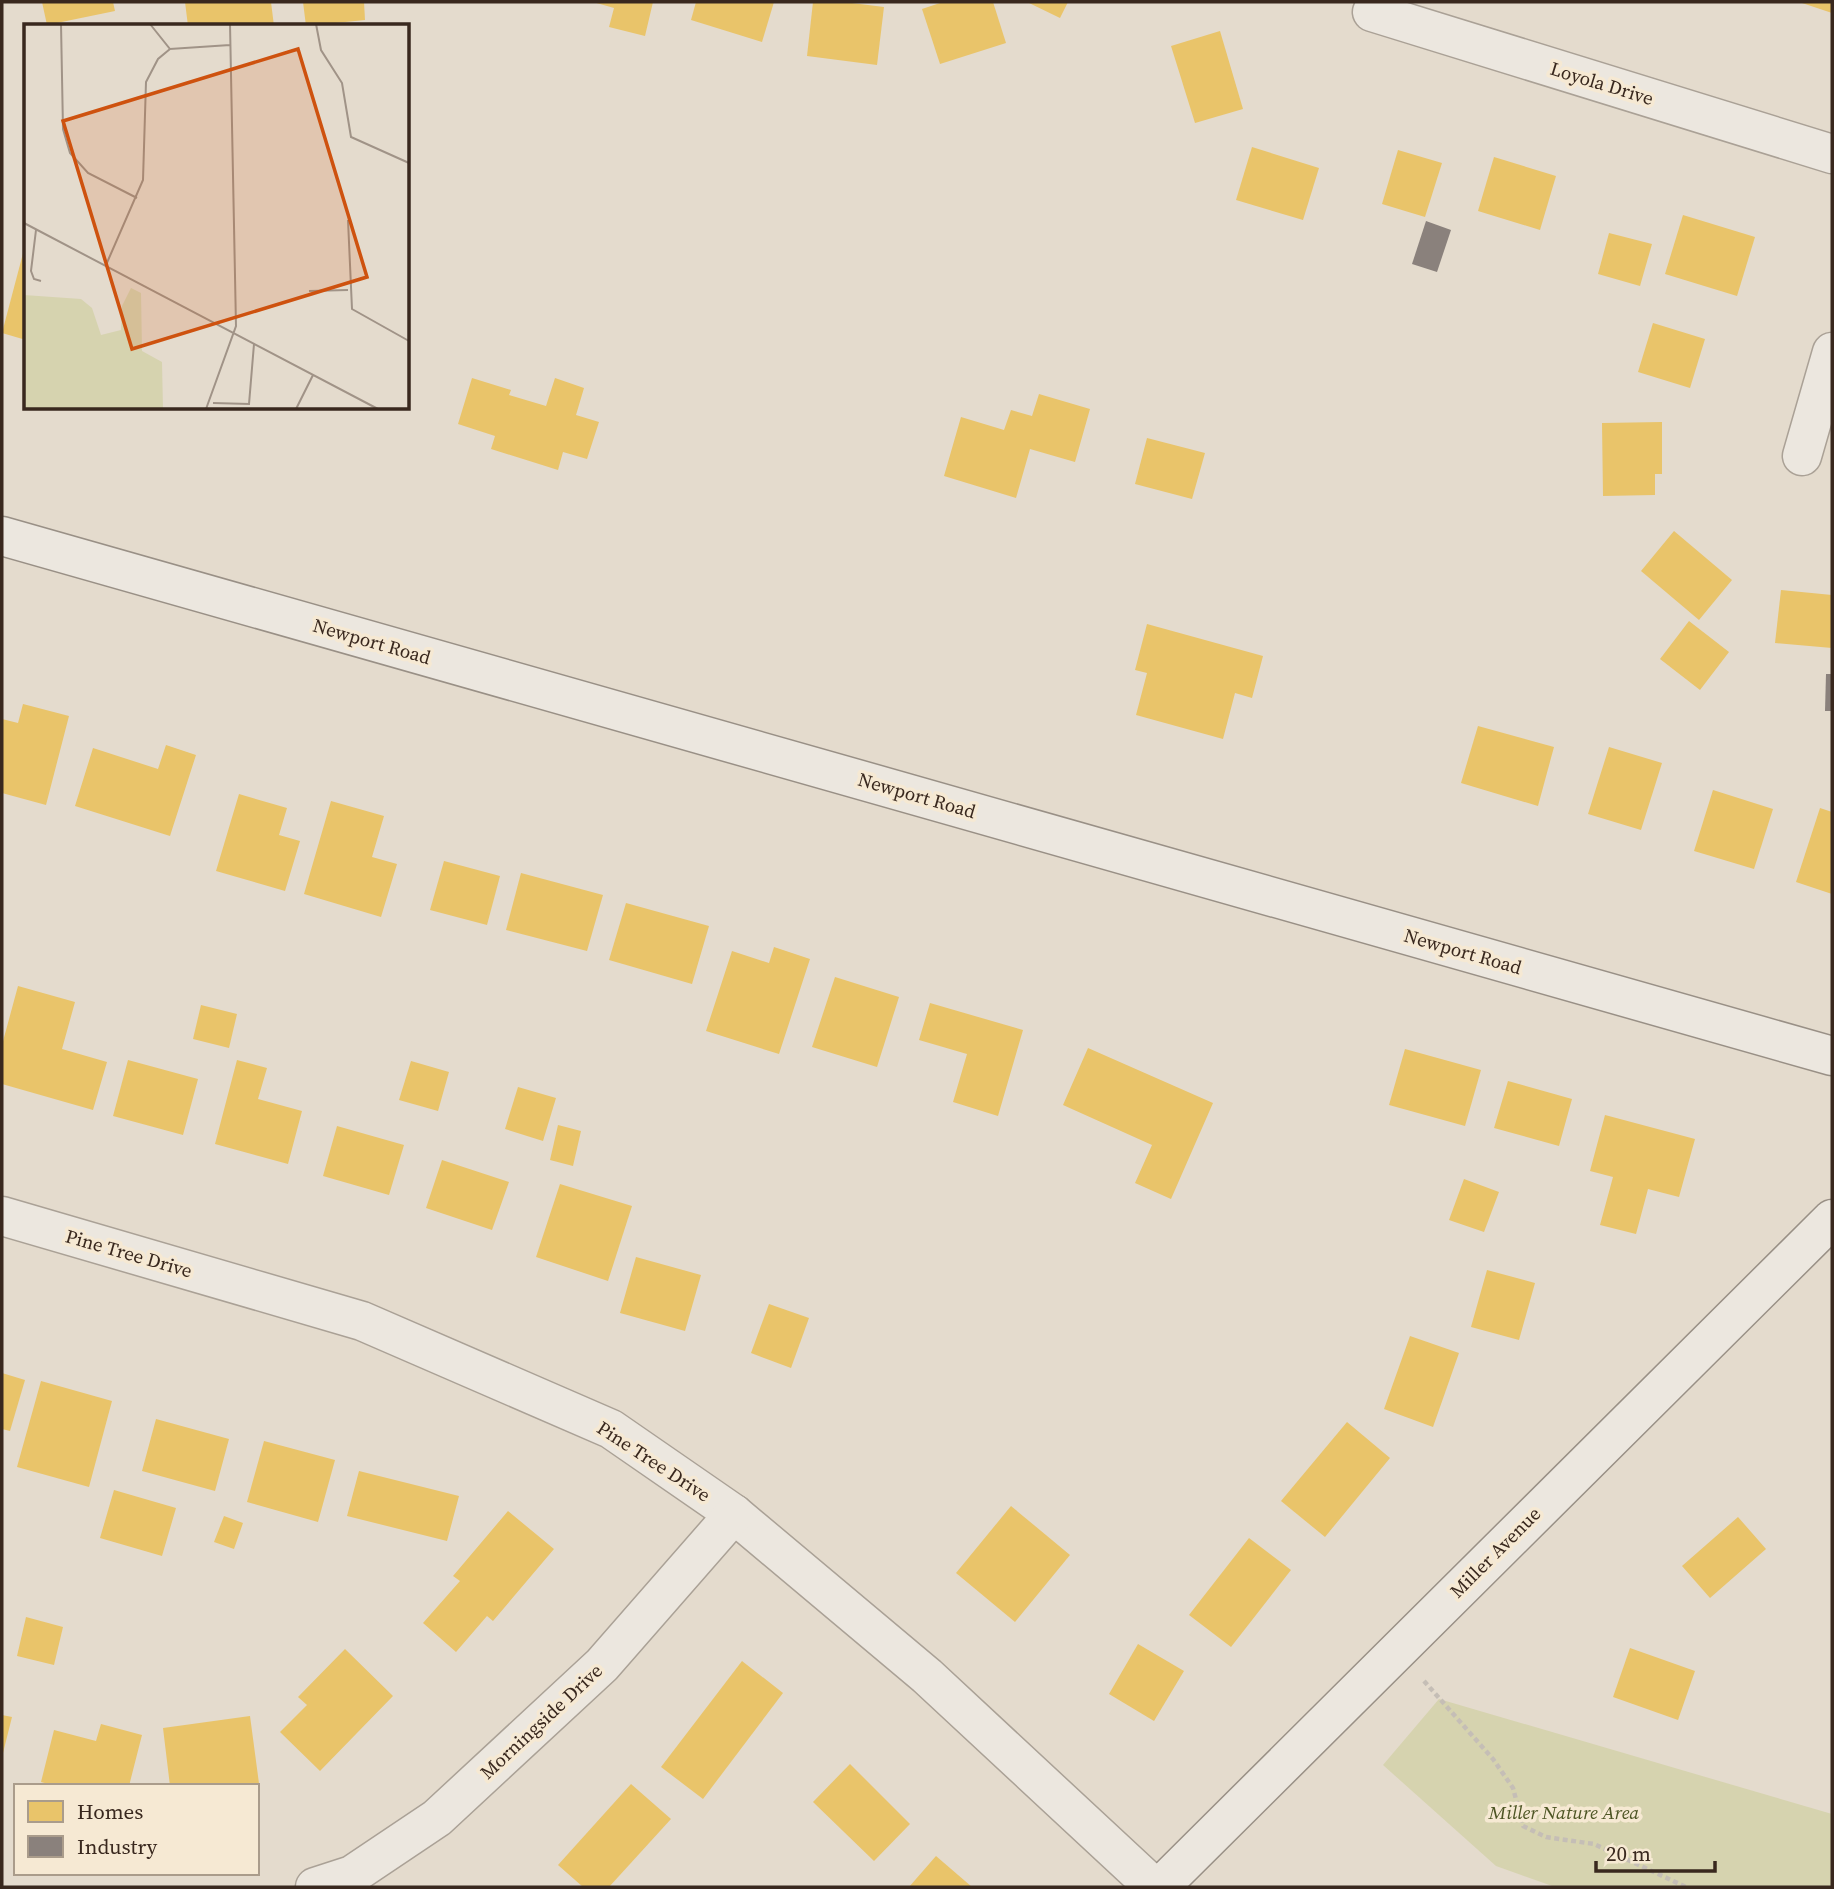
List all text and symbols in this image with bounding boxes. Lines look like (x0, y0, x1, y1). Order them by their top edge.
inset map (24, 24, 410, 410)
street label: Loyola Drive (1547, 55, 1657, 111)
street label: Newport Road (310, 612, 434, 670)
street label: Newport Road (855, 766, 979, 824)
street label: Newport Road (1401, 922, 1525, 980)
street label: Pine Tree Drive (63, 1222, 195, 1284)
street label: Pine Tree Drive (592, 1415, 716, 1507)
street label: Miller Avenue (1444, 1501, 1546, 1603)
street label: Morningside Drive (474, 1657, 608, 1785)
legend (14, 1784, 259, 1875)
text: Homes (77, 1797, 143, 1826)
park label: Miller Nature Area (1488, 1799, 1639, 1825)
scale bar (1596, 1829, 1715, 1873)
text: Industry (77, 1832, 157, 1861)
text: 20 m (1606, 1839, 1651, 1868)

